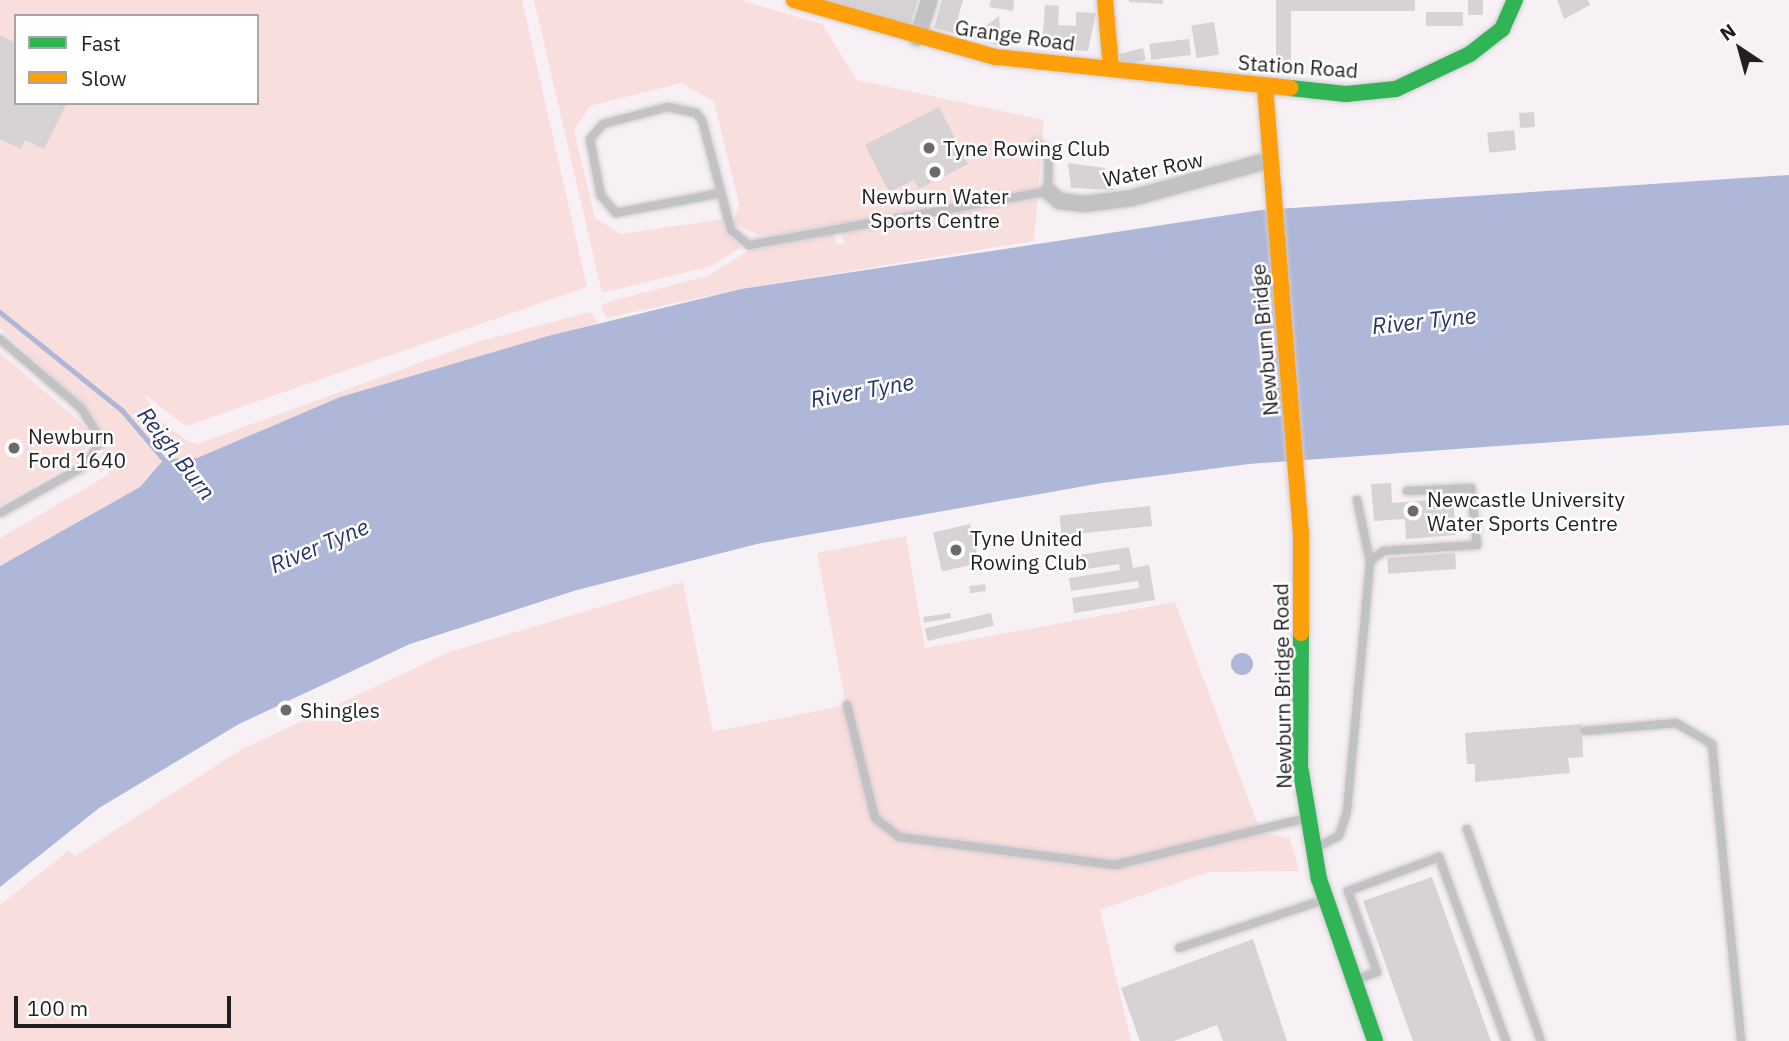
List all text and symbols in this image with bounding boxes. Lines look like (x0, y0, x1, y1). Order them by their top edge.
legend (14, 14, 259, 105)
street label: Grange Road (953, 14, 1077, 56)
north arrow (1705, 14, 1775, 84)
text: N (1715, 18, 1740, 46)
text: Fast (81, 29, 121, 57)
street label: Station Road (1237, 49, 1359, 83)
text: Slow (81, 64, 127, 92)
place label: Tyne Rowing Club (943, 135, 1110, 161)
marker: Tyne Rowing Club (921, 140, 937, 156)
street label: Water Row (1100, 146, 1206, 192)
marker: Newburn Water Sports Centre (927, 164, 943, 180)
place label: Newburn Water Sports Centre (861, 183, 1009, 233)
street label: Newburn Bridge (1245, 263, 1283, 417)
water label: River Tyne (1370, 301, 1478, 339)
water label: River Tyne (808, 367, 916, 413)
water label: Reigh Burn (132, 401, 222, 505)
place label: Newburn Ford 1640 (28, 423, 126, 473)
marker: Newburn Ford 1640 (6, 440, 22, 456)
place label: Newcastle University Water Sports Centre (1427, 486, 1625, 536)
marker: Newcastle University Water Sports Centre (1405, 503, 1421, 519)
water label: River Tyne (265, 512, 373, 578)
place label: Tyne United Rowing Club (970, 525, 1087, 575)
marker: Tyne United Rowing Club (948, 542, 964, 558)
street label: Newburn Bridge Road (1268, 583, 1296, 789)
place label: Shingles (300, 697, 380, 723)
marker: Shingles (278, 702, 294, 718)
scale bar (18, 982, 234, 1026)
text: 100 m (27, 994, 88, 1022)

